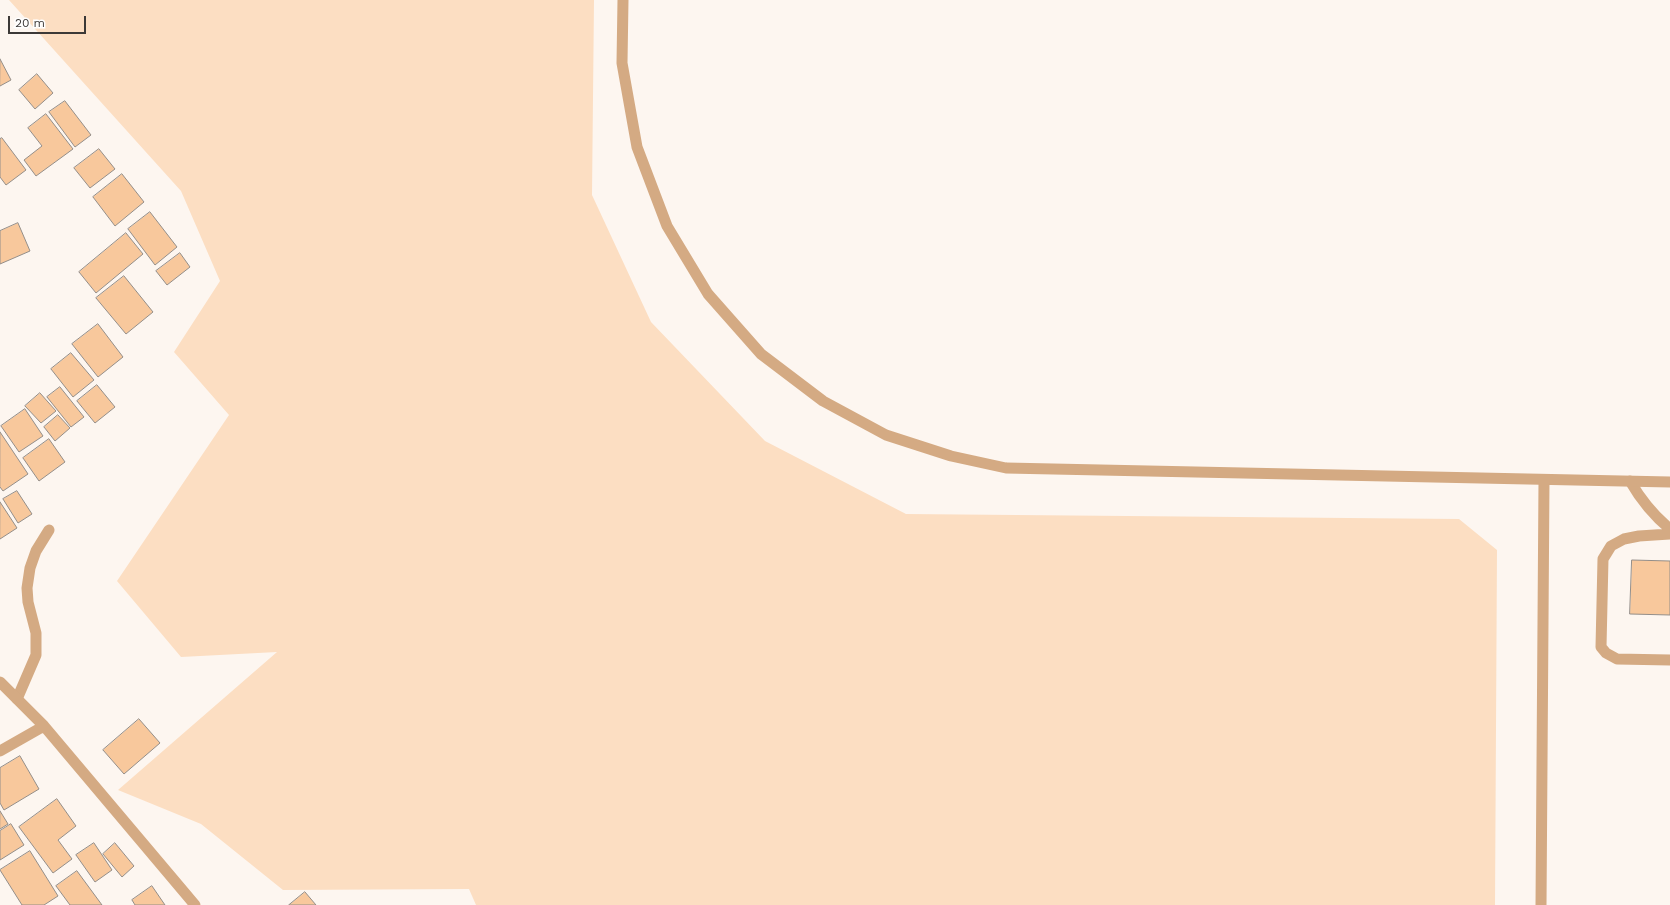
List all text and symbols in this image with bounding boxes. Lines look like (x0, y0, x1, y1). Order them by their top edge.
scale bar (10, 8, 88, 34)
text: 20 m (15, 16, 45, 30)

